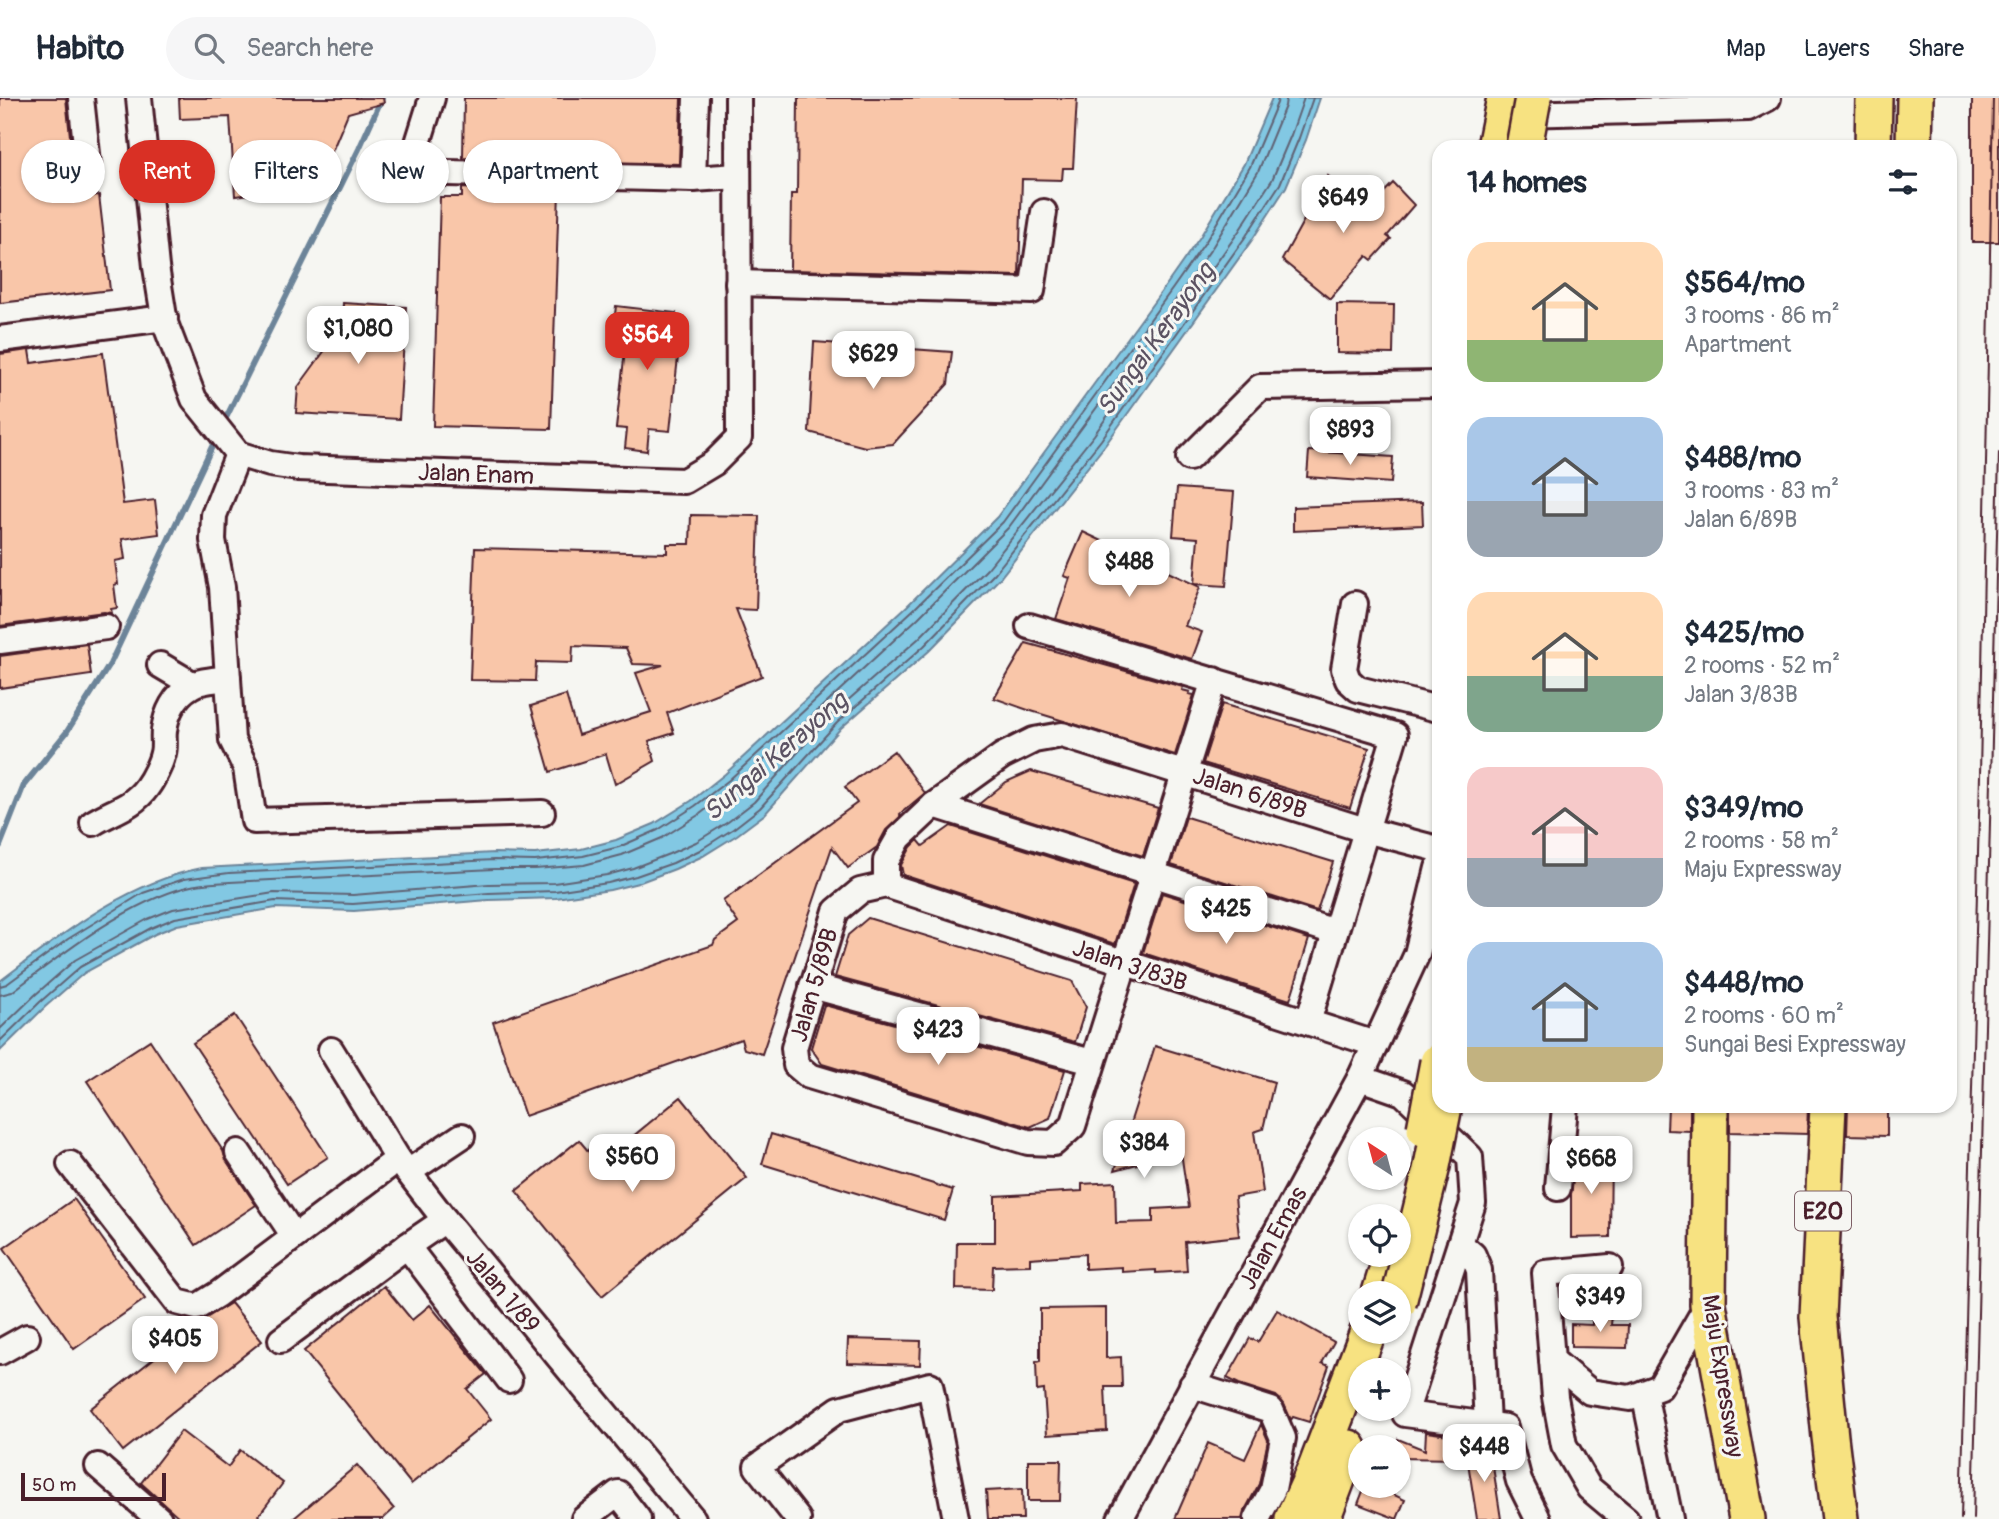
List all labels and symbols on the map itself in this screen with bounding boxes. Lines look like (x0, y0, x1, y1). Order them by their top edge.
pin: $649 (1302, 176, 1384, 235)
water label: Sungai Kerayong (1090, 255, 1223, 422)
pin: $1,080 (301, 306, 415, 366)
pin: $564 (606, 313, 688, 372)
pin: $629 (832, 331, 914, 391)
pin: $893 (1309, 408, 1391, 467)
street label: Jalan Enam (417, 458, 535, 491)
pin: $488 (1088, 540, 1170, 599)
water label: Sungai Kerayong (697, 684, 856, 828)
street label: Jalan 6/89B (1189, 761, 1311, 826)
pin: $425 (1185, 886, 1267, 946)
street label: Jalan 5/89B (784, 925, 845, 1045)
street label: Jalan 3/83B (1069, 933, 1191, 998)
pin: $423 (897, 1007, 979, 1067)
pin: $384 (1103, 1121, 1185, 1180)
north arrow (1348, 1127, 1410, 1190)
pin: $560 (591, 1134, 673, 1194)
pin: $668 (1550, 1136, 1632, 1196)
street label: Jalan Emas (1233, 1181, 1314, 1295)
road number: E20 (1795, 1192, 1851, 1230)
street label: Jalan 1/89 (459, 1244, 546, 1339)
pin: $349 (1559, 1274, 1641, 1334)
street label: Maju Expressway (1695, 1293, 1750, 1460)
pin: $405 (134, 1316, 216, 1376)
pin: $448 (1443, 1424, 1525, 1484)
scale bar (21, 1470, 166, 1502)

